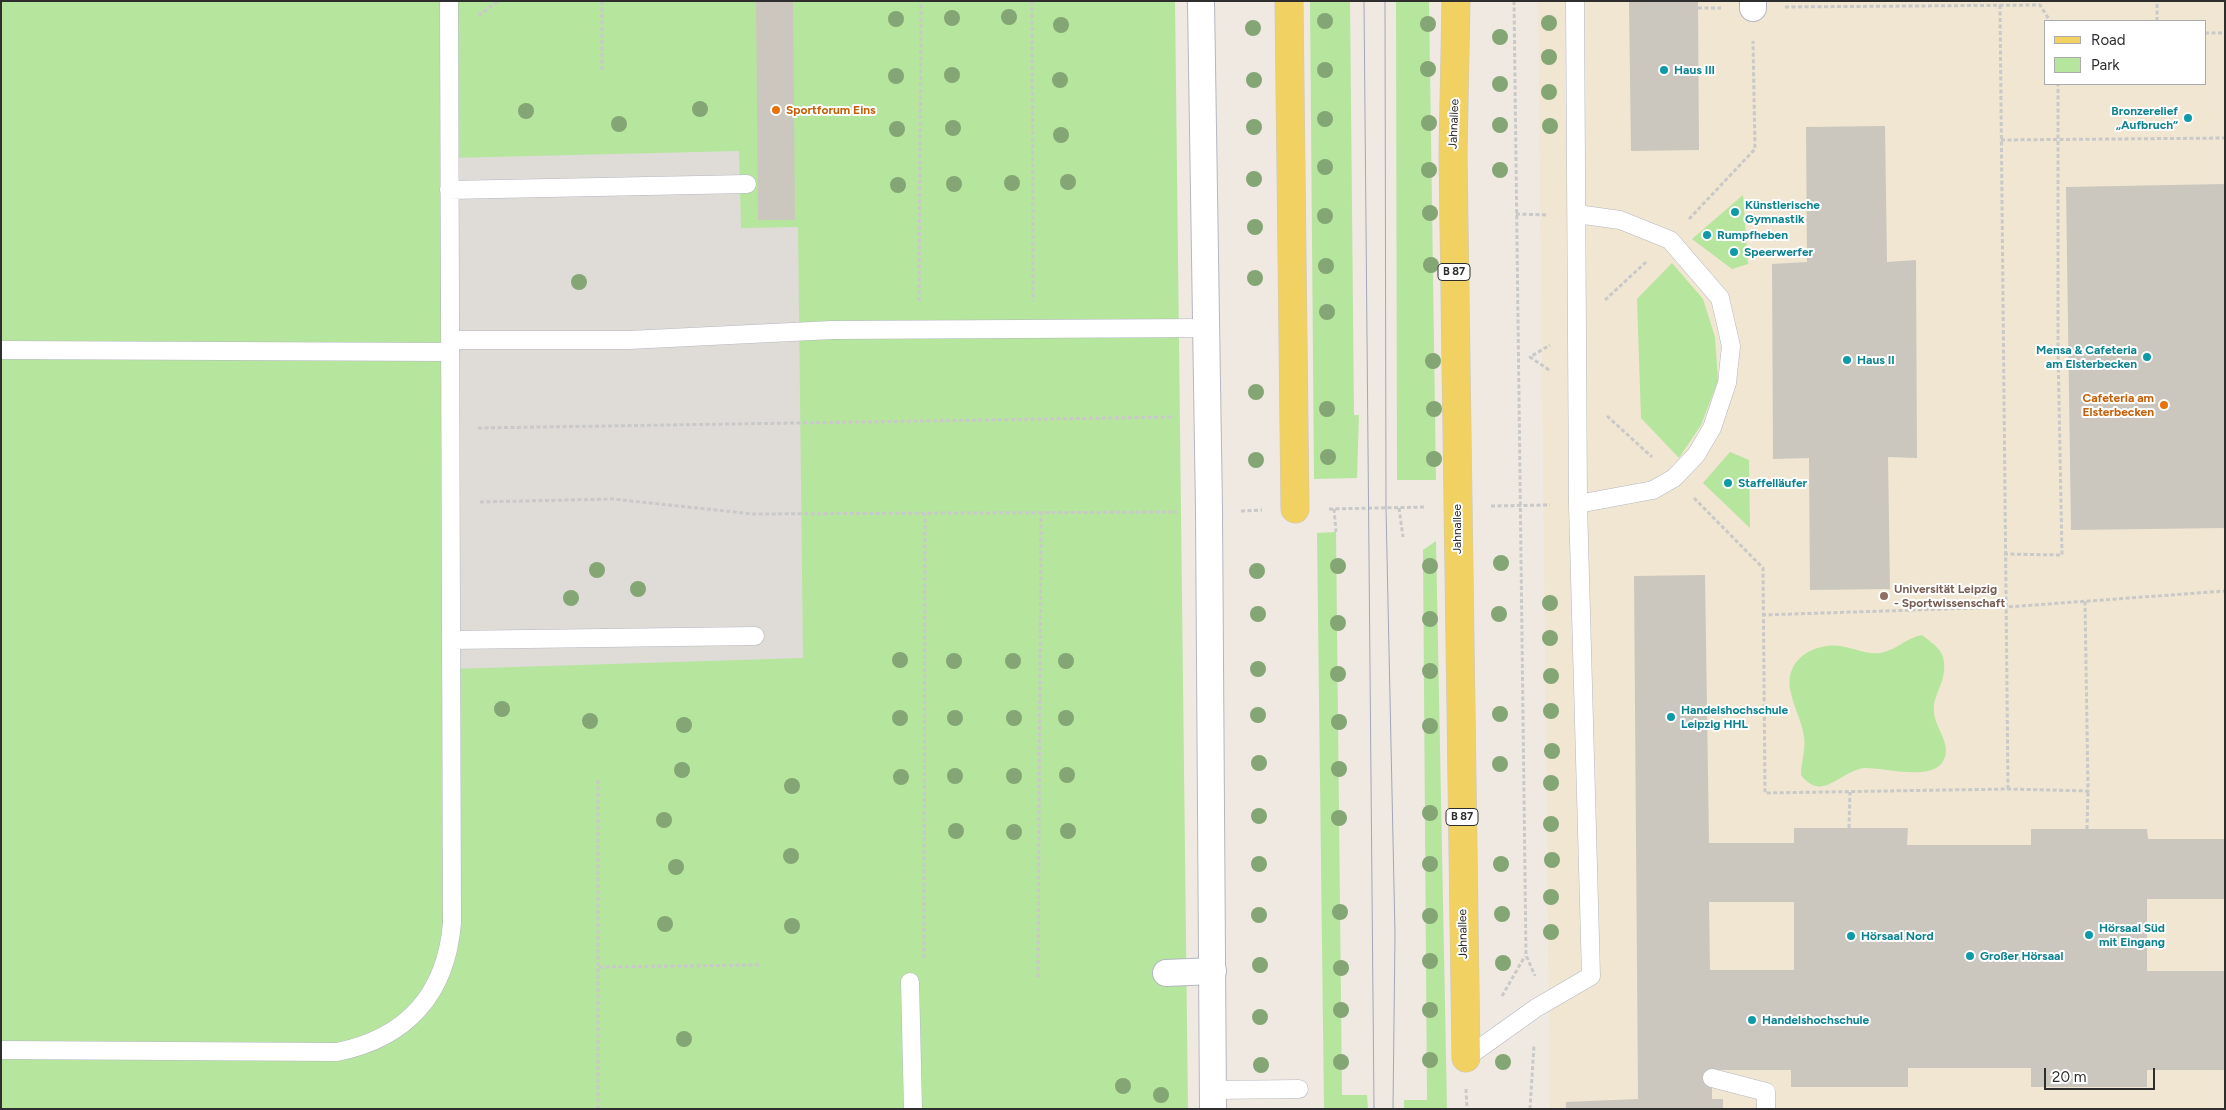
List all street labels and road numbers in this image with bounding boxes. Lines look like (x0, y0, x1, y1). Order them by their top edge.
street label: Jahnallee (1446, 99, 1462, 149)
road number: B 87 (1438, 264, 1470, 280)
street label: Jahnallee (1450, 504, 1464, 554)
road number: B 87 (1446, 809, 1478, 826)
street label: Jahnallee (1455, 909, 1471, 959)

